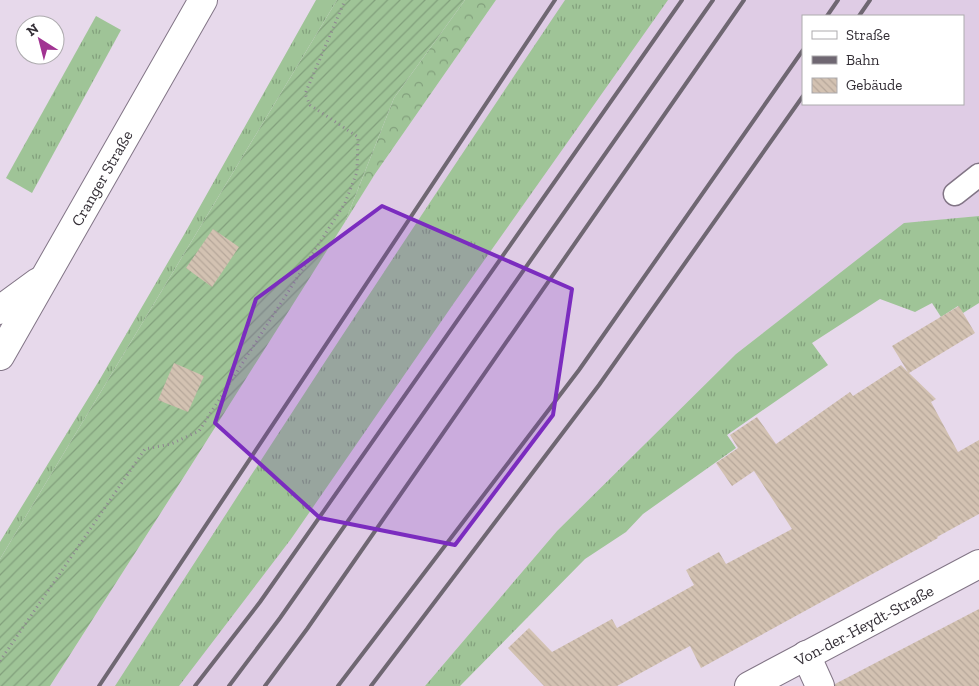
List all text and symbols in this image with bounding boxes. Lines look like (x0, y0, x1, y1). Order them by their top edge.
north arrow (15, 15, 65, 65)
legend (802, 15, 964, 105)
text: N (23, 20, 42, 40)
text: Straße (846, 26, 890, 44)
text: Bahn (846, 51, 880, 69)
text: Gebäude (846, 76, 902, 94)
street label: Cranger Straße (67, 127, 137, 229)
street label: Von-der-Heydt-Straße (791, 581, 937, 671)

